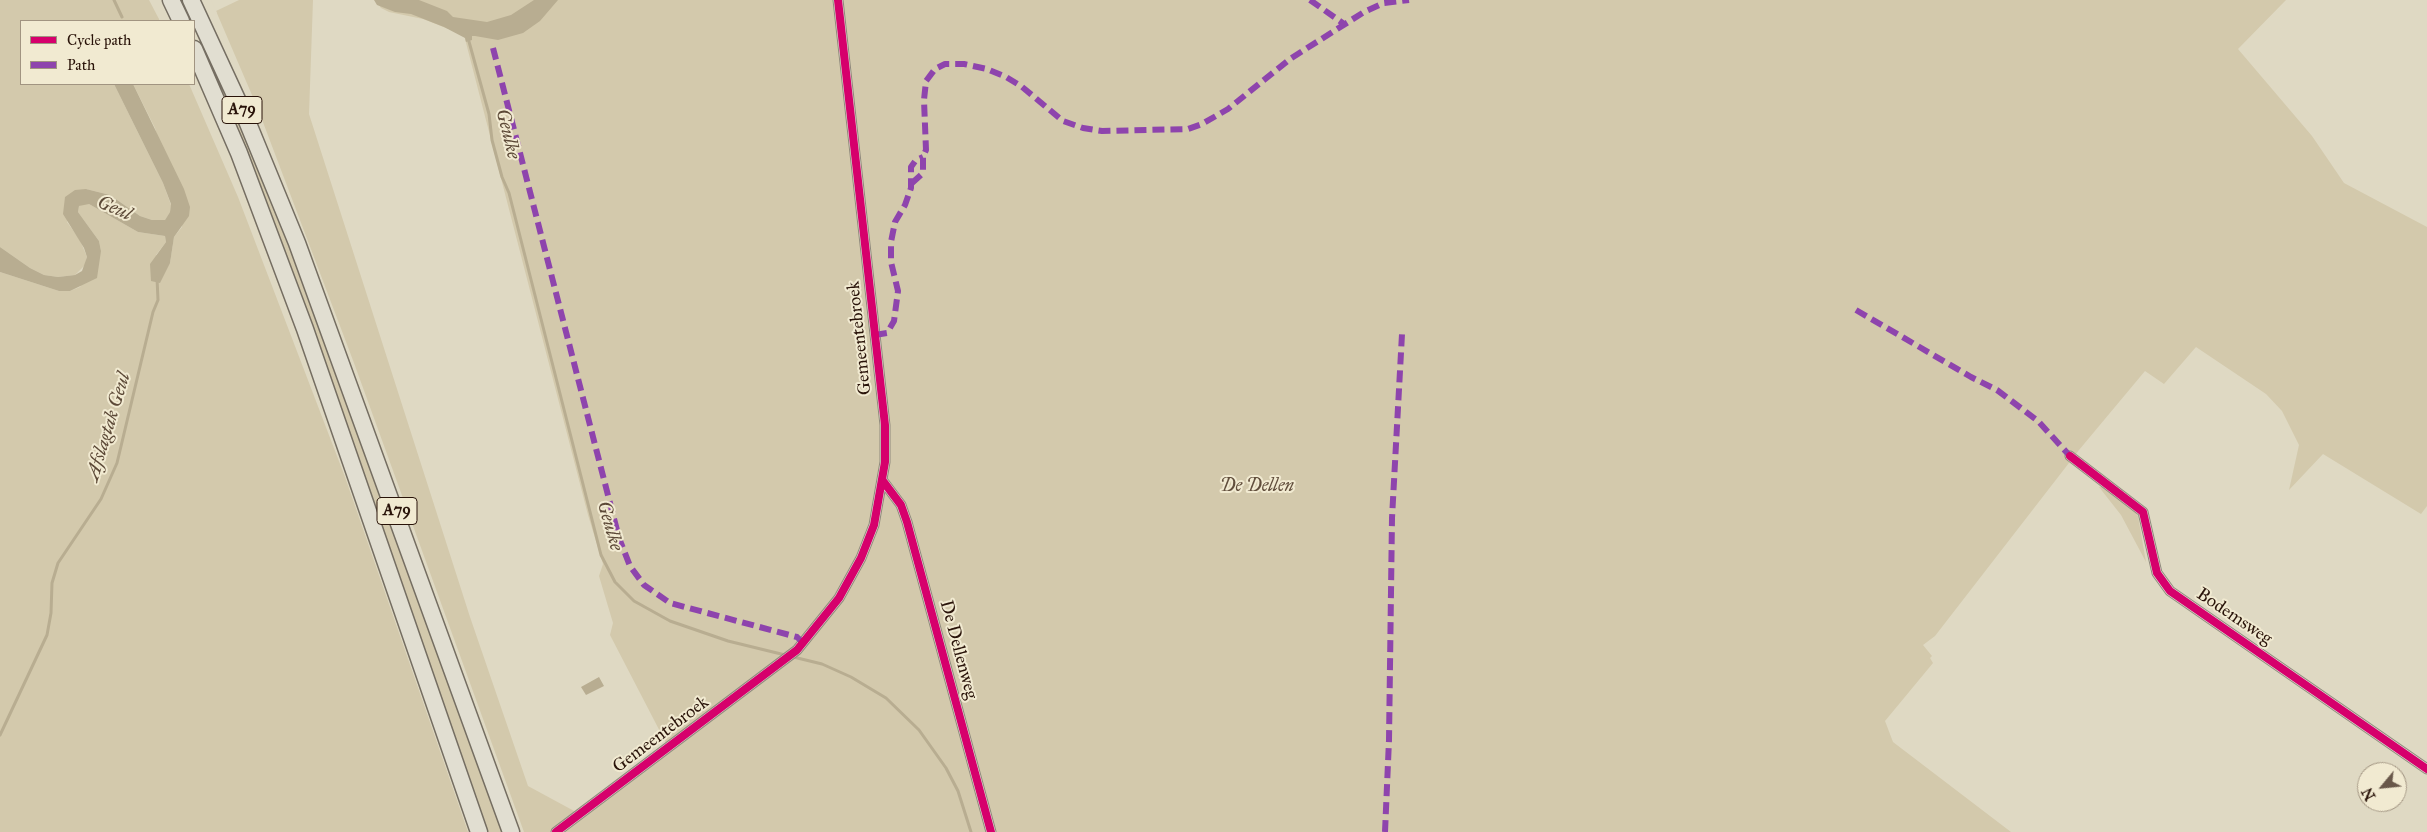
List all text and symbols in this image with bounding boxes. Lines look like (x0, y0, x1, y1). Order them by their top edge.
legend (20, 20, 195, 85)
text: Cycle path (67, 31, 131, 49)
text: Path (67, 56, 95, 74)
road number: A79 (222, 96, 262, 124)
water label: Geulke (490, 107, 524, 161)
water label: Geul (93, 191, 135, 227)
street label: Gemeentebroek (843, 280, 877, 396)
water label: Afslagtak Geul (82, 370, 136, 484)
park label: De Dellen (1220, 476, 1294, 498)
road number: A79 (377, 498, 417, 524)
water label: Geulke (591, 498, 627, 554)
street label: Bodemsweg (2192, 584, 2276, 650)
street label: De Dellenweg (934, 598, 982, 702)
street label: Gemeentebroek (609, 692, 713, 778)
north arrow (2357, 762, 2407, 812)
text: N (2359, 785, 2379, 803)

